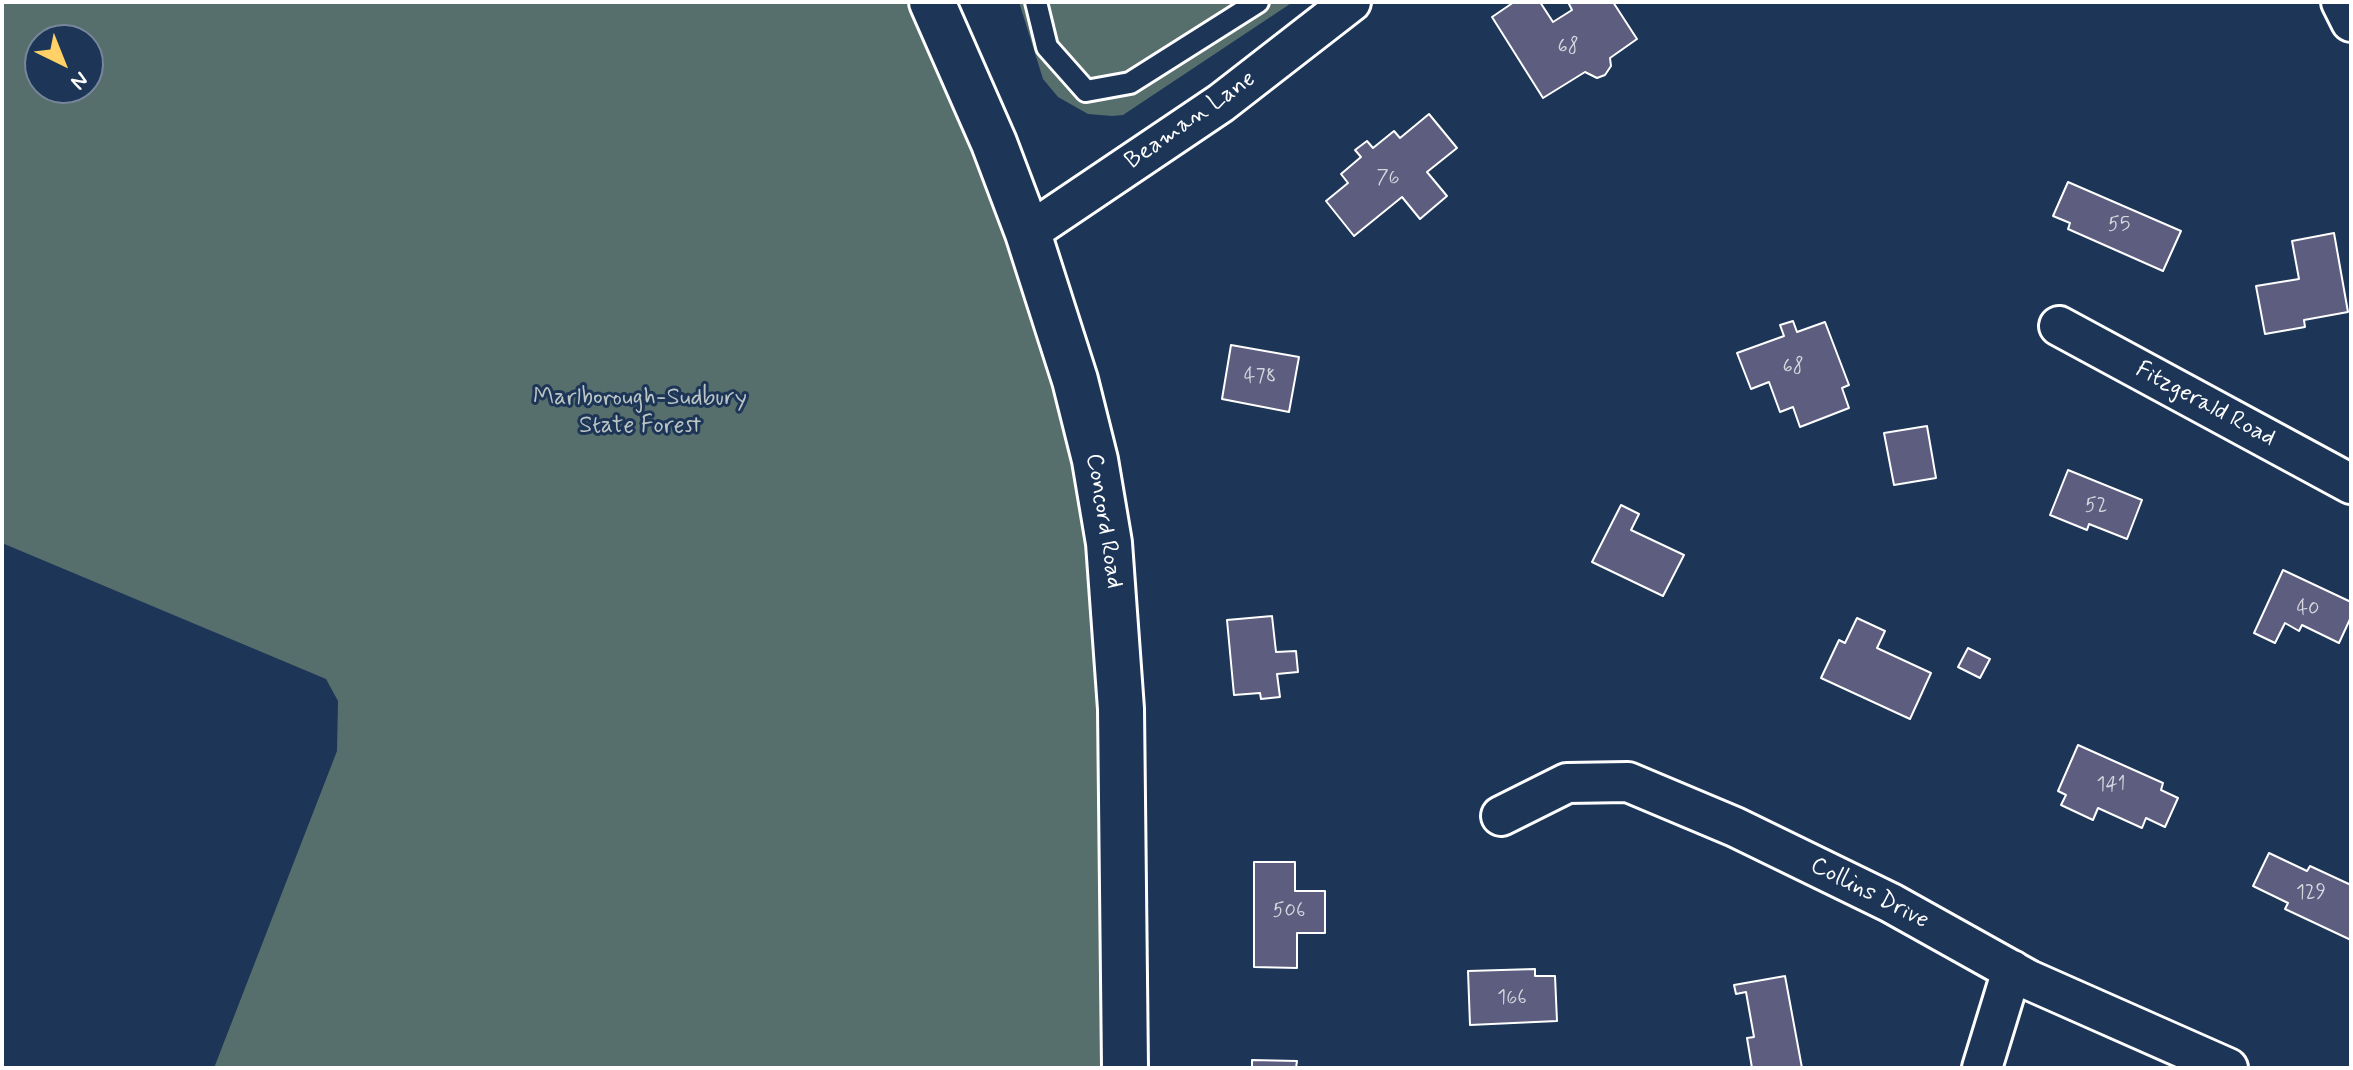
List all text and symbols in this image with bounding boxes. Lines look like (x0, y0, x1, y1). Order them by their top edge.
north arrow (24, 24, 104, 104)
house number: 68 (1557, 36, 1579, 60)
text: N (64, 65, 94, 95)
street label: Beaman Lane (1120, 65, 1262, 177)
house number: 76 (1376, 167, 1400, 191)
house number: 55 (2108, 214, 2130, 238)
house number: 68 (1782, 356, 1804, 380)
street label: Fitzgerald Road (2130, 356, 2280, 454)
house number: 478 (1244, 366, 1276, 390)
park label: Marlborough-Sudbury State Forest (533, 385, 747, 441)
street label: Concord Road (1078, 451, 1128, 591)
house number: 52 (2085, 495, 2107, 519)
house number: 40 (2296, 598, 2320, 622)
house number: 141 (2097, 774, 2125, 798)
street label: Collins Drive (1805, 852, 1933, 936)
house number: 129 (2296, 882, 2326, 906)
house number: 506 (1273, 900, 1305, 924)
house number: 166 (1497, 987, 1527, 1011)

